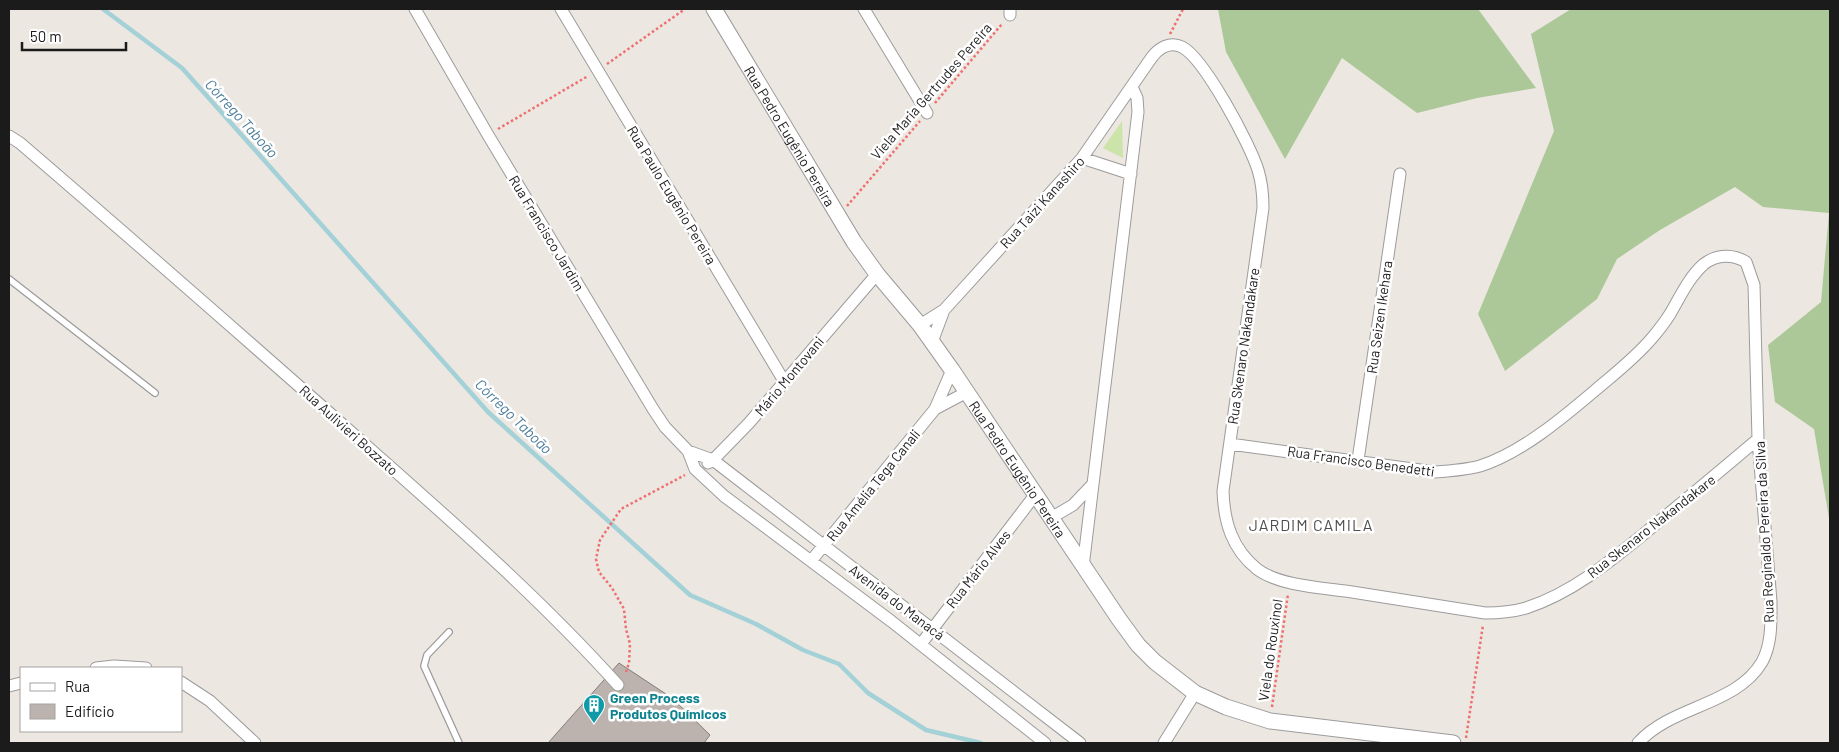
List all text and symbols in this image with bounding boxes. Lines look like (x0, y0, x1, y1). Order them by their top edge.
street label: Viela Maria Gertrudes Pereira (867, 19, 995, 163)
scale bar (22, 20, 126, 52)
text: 50 m (30, 27, 62, 45)
street label: Rua Pedro Eugênio Pereira (741, 62, 839, 209)
water label: Córrego Taboão (202, 75, 282, 161)
street label: Rua Paulo Eugênio Pereira (624, 123, 720, 267)
street label: Rua Taizi Kanashiro (996, 152, 1088, 252)
street label: Rua Francisco Jardim (506, 172, 588, 294)
street label: Rua Seizen Ikehara (1363, 259, 1395, 375)
street label: Rua Skenaro Nakandakare (1224, 267, 1262, 425)
street label: Mário Montovani (751, 333, 827, 419)
water label: Córrego Taboão (472, 375, 556, 457)
street label: Rua Aulivieri Bozzato (296, 381, 402, 479)
street label: Rua Pedro Eugênio Pereira (966, 397, 1070, 540)
street label: Rua Amélia Tega Canali (823, 426, 923, 544)
street label: Rua Reginaldo Pereira da Silva (1751, 441, 1777, 623)
street label: Rua Francisco Benedetti (1286, 442, 1436, 480)
street label: Rua Skenaro Nakandakare (1584, 471, 1718, 581)
district label: JARDIM CAMILA (1249, 515, 1373, 534)
street label: Rua Mário Alves (942, 526, 1014, 611)
street label: Avenida do Manacá (846, 561, 948, 643)
street label: Viela do Rouxinol (1254, 598, 1286, 702)
legend (20, 667, 182, 732)
text: Rua (65, 677, 90, 695)
place label: Green Process Produtos Químicos (610, 689, 727, 722)
building icon: Green Process Produtos Químicos (582, 693, 606, 724)
text: Edifício (65, 702, 114, 720)

